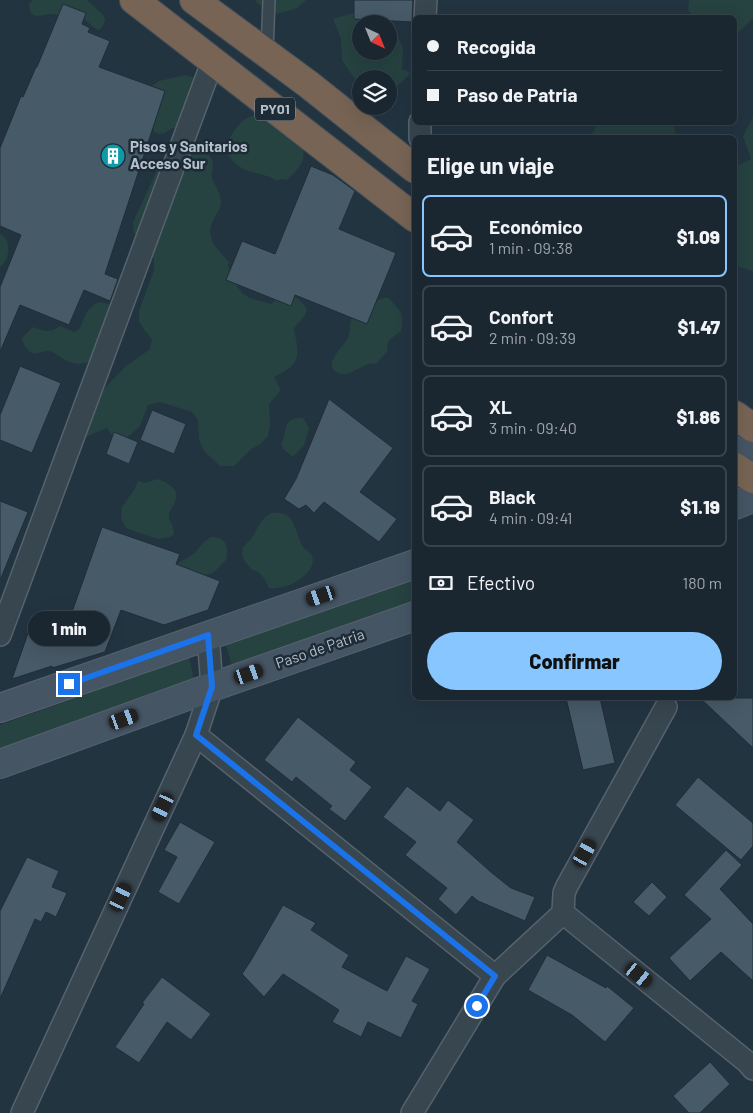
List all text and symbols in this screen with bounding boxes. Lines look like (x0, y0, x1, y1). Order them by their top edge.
north arrow (352, 15, 398, 60)
map controls (352, 15, 397, 115)
text: Recogida (457, 35, 536, 58)
button: layers (352, 70, 397, 115)
text: Paso de Patria (457, 83, 578, 106)
road number: PY01 (255, 98, 295, 120)
place label: Pisos y Sanitarios Acceso Sur (130, 137, 248, 172)
building icon: Pisos y Sanitarios Acceso Sur (100, 143, 126, 169)
text: Elige un viaje (427, 152, 554, 178)
icon: car (429, 214, 474, 259)
text: Económico (489, 215, 583, 238)
text: $1.09 (677, 225, 720, 248)
text: 1 min · 09:38 (489, 238, 573, 257)
icon: car (429, 304, 474, 349)
text: Confort (489, 305, 553, 328)
text: $1.47 (677, 315, 720, 338)
text: 2 min · 09:39 (489, 328, 576, 347)
icon: car (429, 394, 474, 439)
text: XL (489, 395, 512, 418)
text: $1.86 (676, 405, 720, 428)
text: 3 min · 09:40 (489, 418, 577, 437)
icon: car (429, 484, 474, 529)
text: Black (489, 485, 536, 508)
text: $1.19 (680, 495, 720, 518)
text: 4 min · 09:41 (489, 508, 572, 527)
icon: cash (427, 569, 455, 597)
text: Efectivo (467, 571, 535, 594)
text: 180 m (683, 573, 722, 592)
car (304, 584, 337, 608)
callout: 1 min (28, 612, 110, 646)
text: 1 min (51, 619, 87, 638)
street label: Paso de Patria (273, 624, 367, 672)
button: Confirmar (427, 632, 722, 690)
car (232, 662, 265, 686)
route end (58, 673, 80, 695)
car (107, 707, 140, 731)
car (149, 790, 176, 824)
car (571, 836, 598, 870)
car (107, 880, 134, 914)
car (622, 960, 655, 990)
route start (466, 995, 488, 1017)

